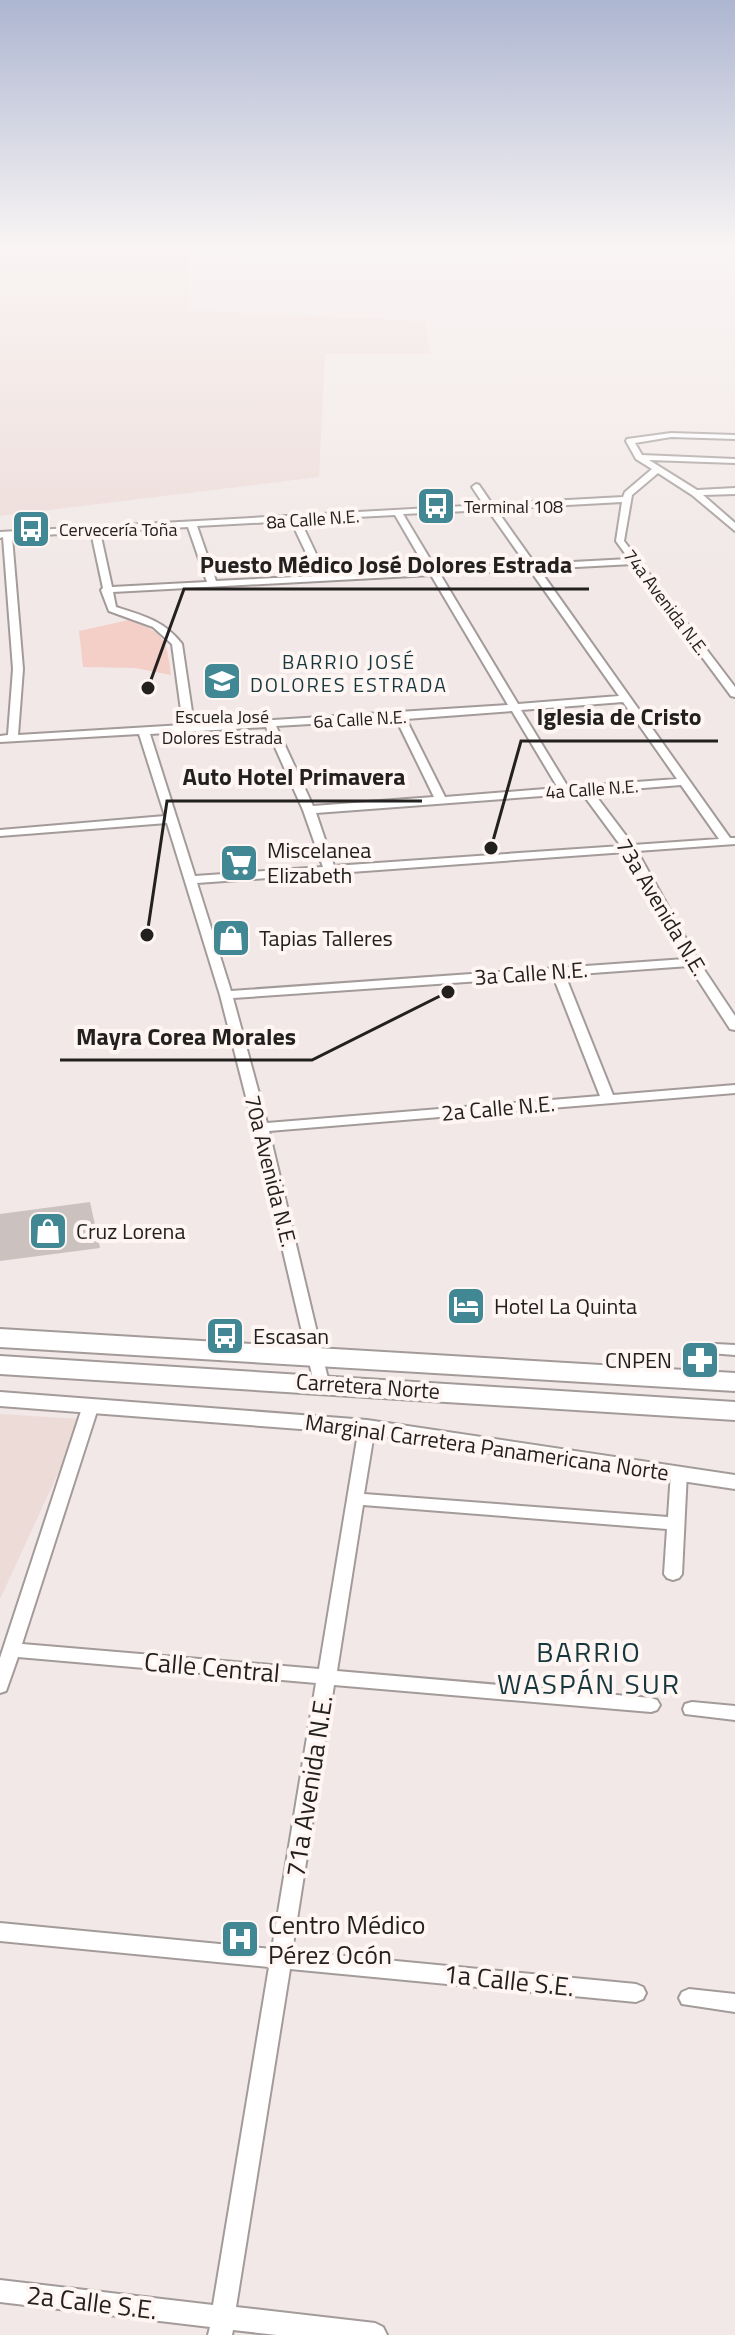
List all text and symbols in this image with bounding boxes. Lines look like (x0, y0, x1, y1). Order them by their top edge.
bus stop icon: Terminal 108 (415, 485, 457, 527)
place label: Terminal 108 (464, 493, 563, 520)
street label: 8a Calle N.E. (266, 502, 360, 536)
bus stop icon: Cervecería Toña (10, 508, 52, 550)
place label: Cervecería Toña (59, 516, 178, 543)
callout: Puesto Médico José Dolores Estrada (184, 541, 589, 589)
street label: 74a Avenida N.E. (617, 543, 715, 661)
text: Puesto Médico José Dolores Estrada (200, 546, 572, 582)
district label: BARRIO JOSÉ DOLORES ESTRADA (250, 646, 448, 700)
school or university icon: Escuela José Dolores Estrada (201, 660, 243, 702)
callout: Iglesia de Cristo (521, 693, 718, 741)
text: Iglesia de Cristo (537, 698, 701, 734)
place label: Escuela José Dolores Estrada (162, 703, 282, 751)
street label: 6a Calle N.E. (313, 703, 407, 735)
callout: Auto Hotel Primavera (167, 753, 422, 801)
text: Auto Hotel Primavera (183, 758, 405, 794)
street label: 4a Calle N.E. (545, 772, 639, 806)
street label: 73a Avenida N.E. (607, 832, 717, 982)
place label: Miscelanea Elizabeth (267, 833, 371, 892)
supermarket icon: Miscelanea Elizabeth (218, 842, 260, 884)
shop icon: Tapias Talleres (210, 917, 252, 959)
place label: Tapias Talleres (259, 921, 393, 955)
street label: 3a Calle N.E. (473, 952, 589, 994)
callout: Mayra Corea Morales (60, 1012, 312, 1060)
text: Mayra Corea Morales (76, 1018, 296, 1054)
street label: 2a Calle N.E. (440, 1086, 556, 1130)
street label: 70a Avenida N.E. (236, 1091, 306, 1251)
shop icon: Cruz Lorena (27, 1210, 69, 1252)
place label: Cruz Lorena (76, 1214, 185, 1248)
hotel icon: Hotel La Quinta (445, 1285, 487, 1327)
place label: Hotel La Quinta (494, 1289, 637, 1323)
bus stop icon: Escasan (204, 1315, 246, 1357)
place label: Escasan (253, 1319, 329, 1353)
pharmacy icon: CNPEN (679, 1339, 721, 1381)
place label: CNPEN (605, 1343, 672, 1377)
street label: Carretera Norte (295, 1364, 441, 1408)
street label: Marginal Carretera Panamericana Norte (303, 1405, 671, 1489)
district label: BARRIO WASPÁN SUR (497, 1630, 681, 1705)
street label: Calle Central (143, 1642, 281, 1692)
street label: 71a Avenida N.E. (275, 1692, 343, 1880)
place label: Centro Médico Pérez Ocón (268, 1905, 425, 1974)
hospital icon: Centro Médico Pérez Ocón (219, 1918, 261, 1960)
street label: 1a Calle S.E. (442, 1954, 576, 2006)
street label: 2a Calle S.E. (25, 2275, 159, 2329)

